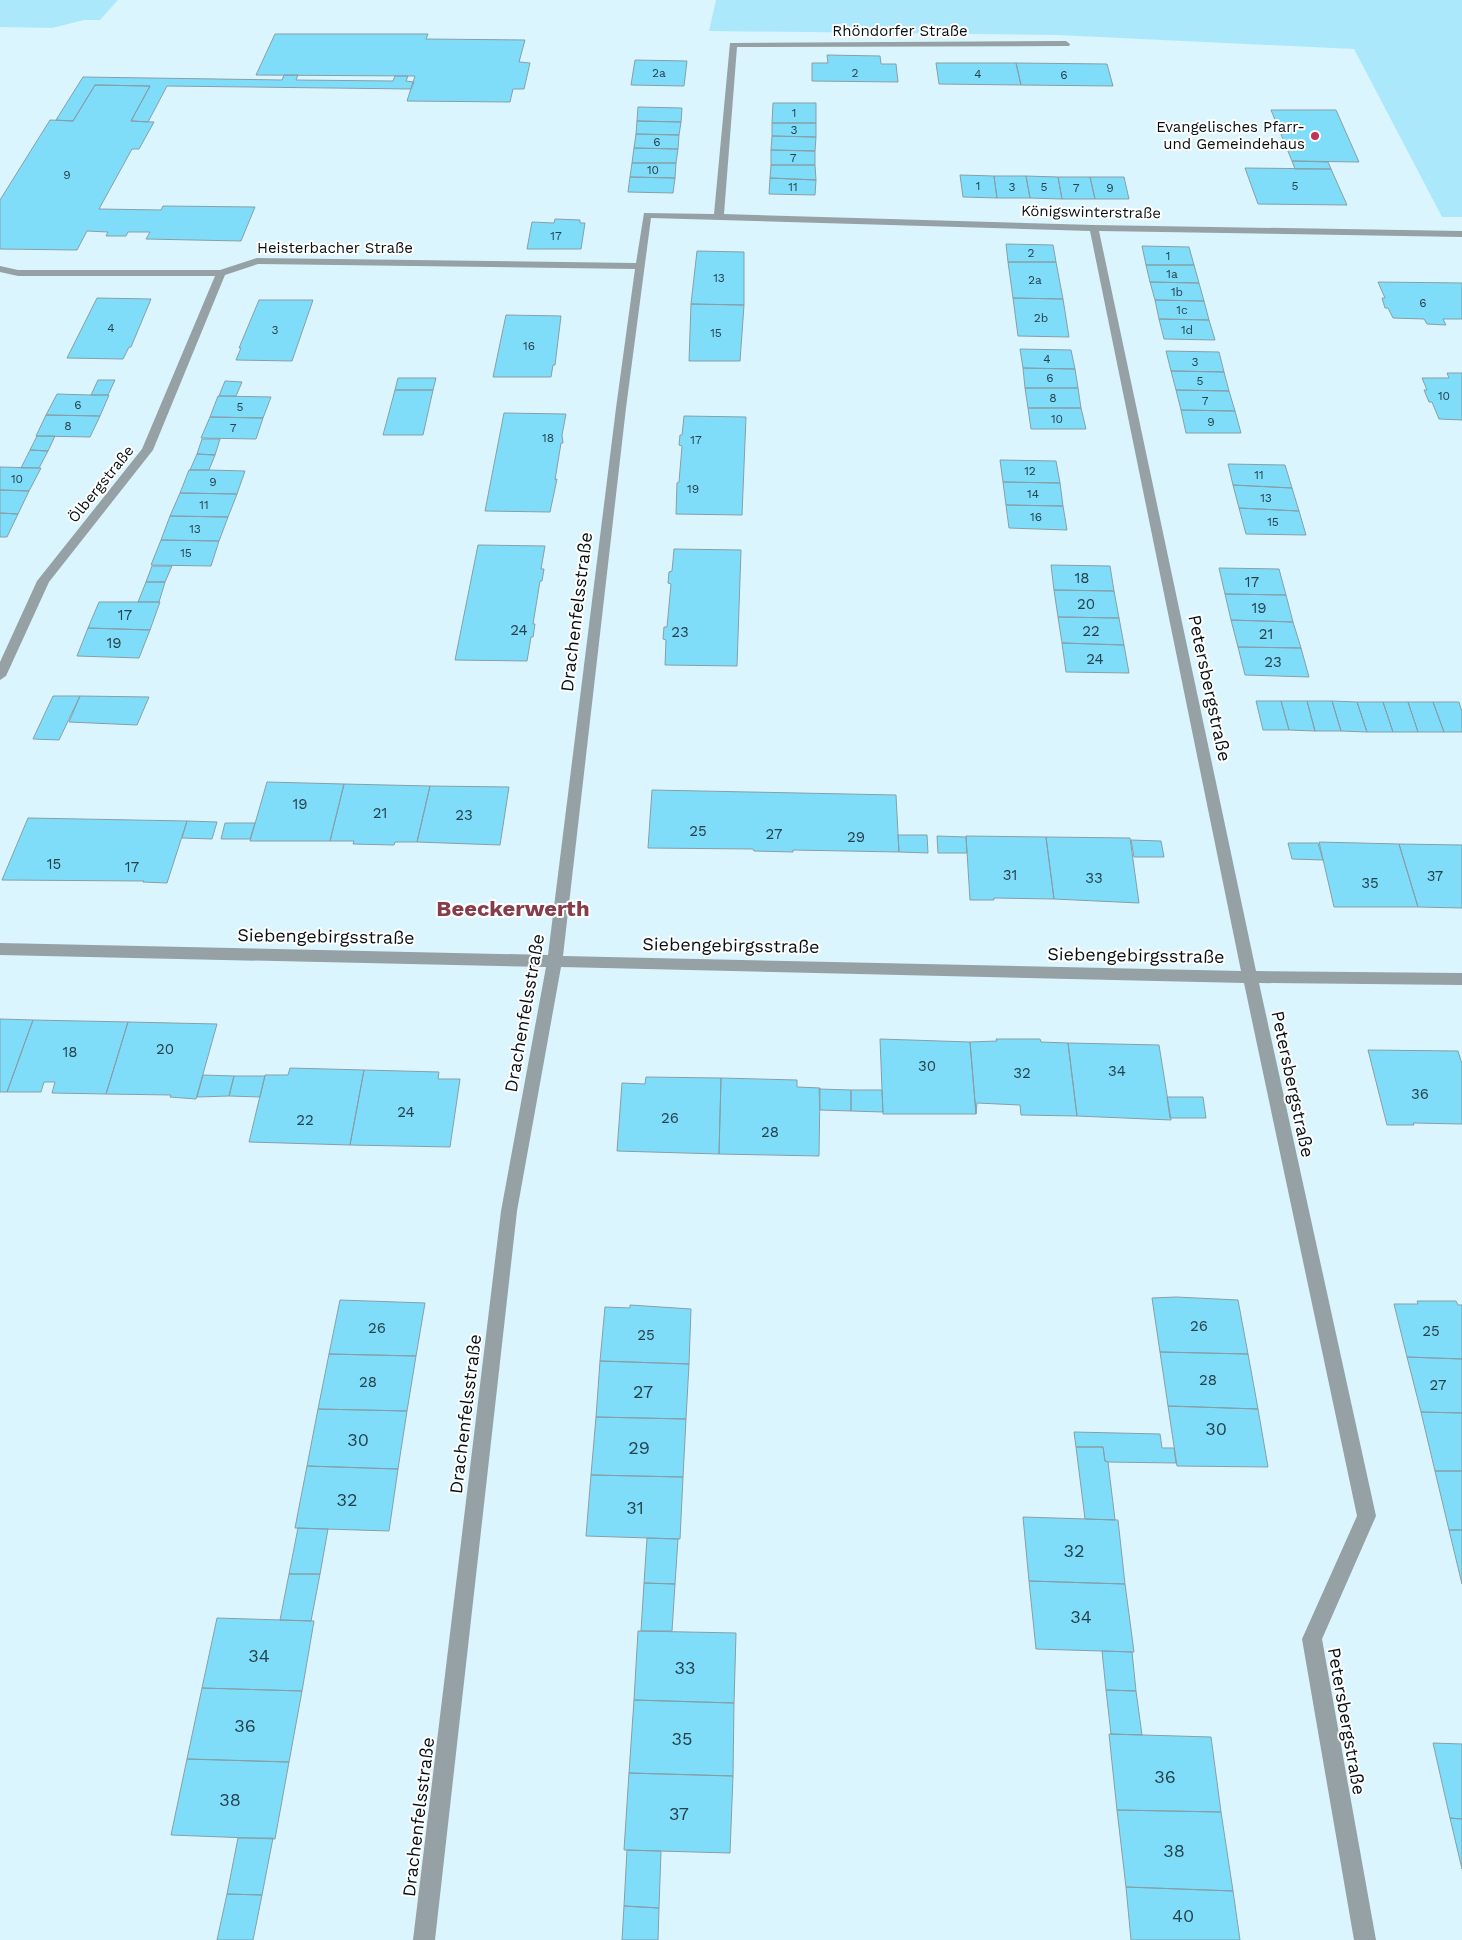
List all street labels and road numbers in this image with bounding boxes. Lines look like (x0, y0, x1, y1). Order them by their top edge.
street label: Rhöndorfer Straße (832, 22, 968, 40)
street label: Königswinterstraße (1021, 202, 1161, 222)
street label: Heisterbacher Straße (257, 239, 413, 257)
street label: Ölbergstraße (64, 442, 138, 526)
street label: Drachenfelsstraße (556, 531, 596, 693)
street label: Petersbergstraße (1184, 613, 1236, 763)
street label: Siebengebirgsstraße (237, 924, 415, 948)
street label: Drachenfelsstraße (500, 932, 548, 1094)
street label: Siebengebirgsstraße (642, 933, 820, 957)
street label: Siebengebirgsstraße (1047, 943, 1225, 967)
street label: Petersbergstraße (1267, 1009, 1319, 1159)
street label: Drachenfelsstraße (445, 1333, 485, 1495)
street label: Petersbergstraße (1324, 1646, 1370, 1796)
street label: Drachenfelsstraße (398, 1736, 438, 1898)

